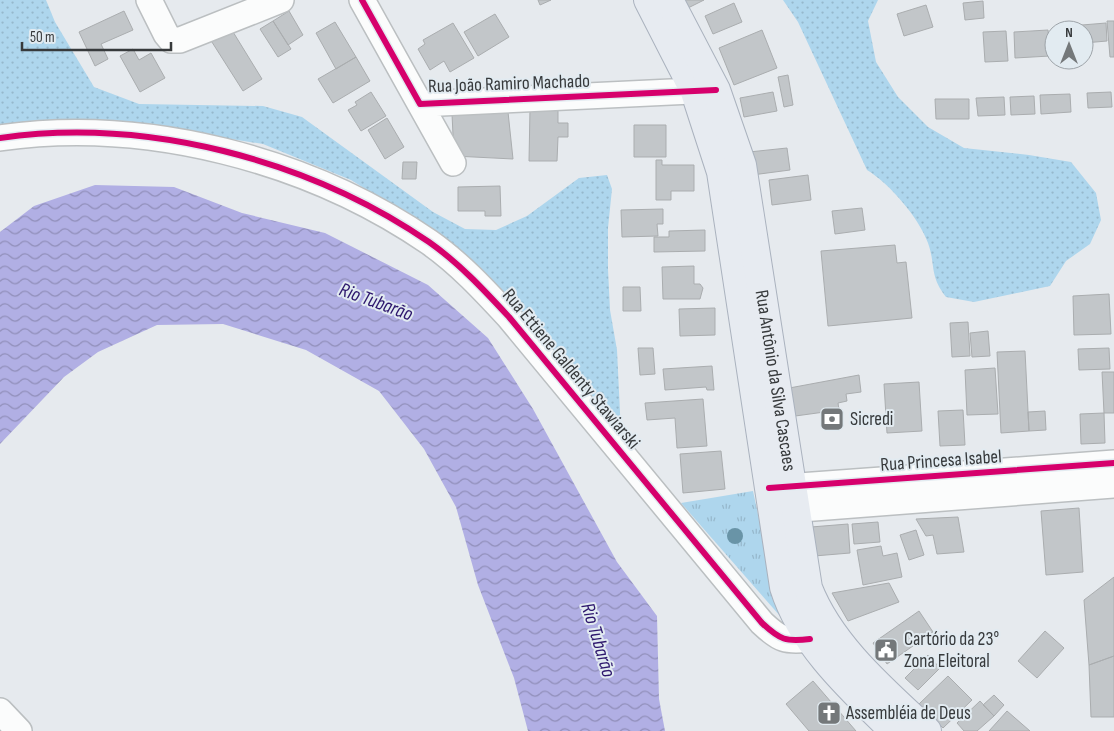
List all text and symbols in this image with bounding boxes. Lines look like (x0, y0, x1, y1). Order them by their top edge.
scale bar (22, 20, 171, 52)
north arrow (1044, 20, 1094, 70)
text: N (1065, 24, 1073, 41)
text: 50 m (30, 28, 55, 47)
street label: Rua João Ramiro Machado (428, 70, 590, 98)
water label: Rio Tubarão (336, 278, 416, 326)
street label: Rua Ettiene Galdenty Stawiarski (497, 284, 645, 454)
street label: Rua Antônio da Silva Cascaes (750, 288, 801, 473)
bank icon: Sicredi (819, 406, 845, 432)
place label: Sicredi (850, 408, 893, 431)
street label: Rua Princesa Isabel (880, 445, 1002, 477)
water label: Rio Tubarão (575, 600, 621, 680)
place label: Cartório da 23° Zona Eleitoral (904, 628, 999, 673)
public building icon: Cartório da 23° Zona Eleitoral (873, 637, 899, 663)
church icon: Assembléia de Deus (816, 700, 842, 726)
place label: Assembléia de Deus (845, 702, 971, 725)

